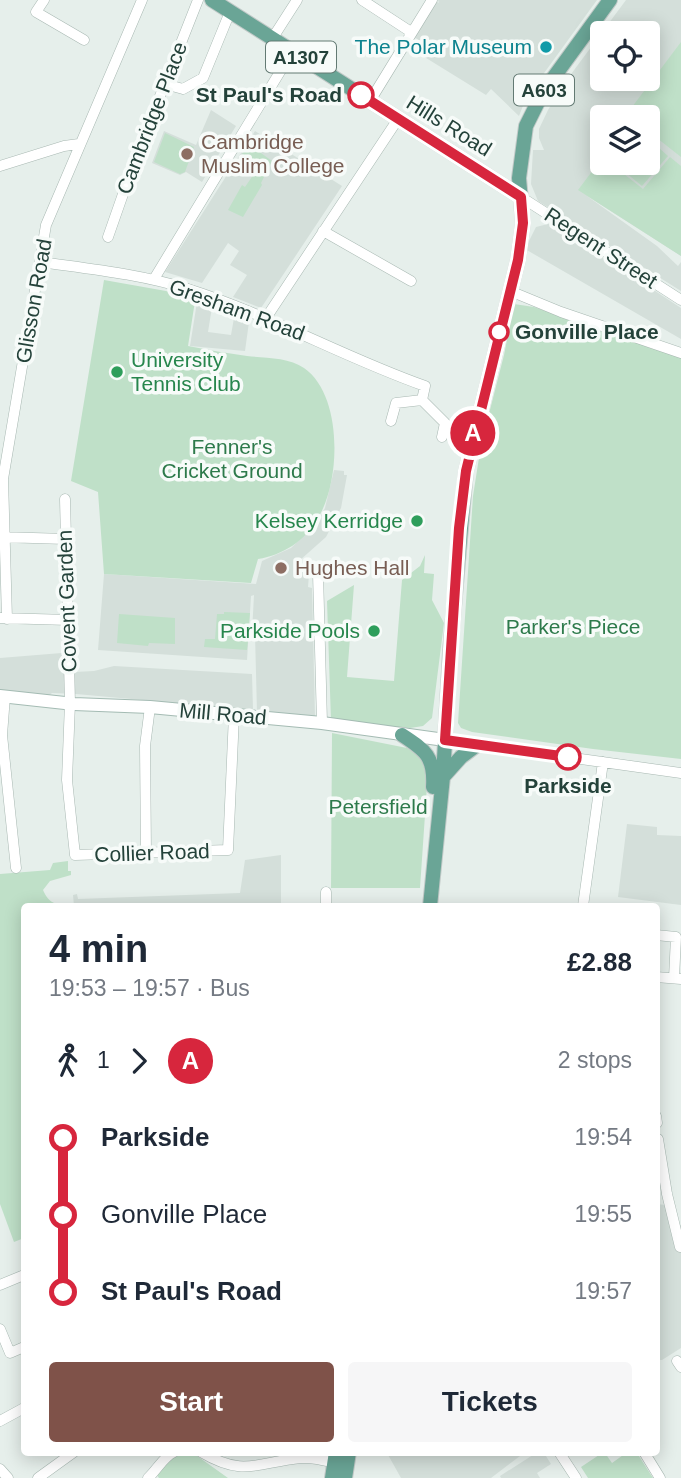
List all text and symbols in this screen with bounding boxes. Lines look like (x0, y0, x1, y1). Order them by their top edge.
map controls (590, 21, 660, 175)
button: locate (590, 21, 660, 91)
place label: The Polar Museum (355, 35, 532, 58)
street label: Cambridge Place (112, 39, 191, 197)
marker: The Polar Museum (538, 39, 554, 55)
road number: A1307 (266, 41, 336, 72)
road number: A603 (514, 74, 574, 106)
marker: St Paul's Road (348, 82, 374, 108)
place label: St Paul's Road (196, 83, 342, 106)
street label: Hills Road (403, 90, 496, 161)
button: layers (590, 105, 660, 175)
place label: Cambridge Muslim College (201, 130, 345, 177)
marker: Cambridge Muslim College (179, 146, 195, 162)
street label: Regent Street (541, 203, 662, 293)
street label: Glisson Road (11, 237, 56, 365)
street label: Gresham Road (166, 274, 308, 345)
place label: Gonville Place (515, 320, 659, 343)
marker: Gonville Place (489, 322, 509, 342)
place label: University Tennis Club (131, 348, 241, 395)
marker: University Tennis Club (109, 364, 125, 380)
line badge: A (450, 410, 496, 456)
text: A (464, 419, 482, 446)
park label: Fenner's Cricket Ground (161, 435, 303, 482)
place label: Kelsey Kerridge (255, 509, 403, 532)
marker: Kelsey Kerridge (409, 513, 425, 529)
street label: Covent Garden (53, 529, 80, 673)
place label: Hughes Hall (295, 556, 409, 579)
marker: Hughes Hall (273, 560, 289, 576)
park label: Parker's Piece (506, 615, 640, 638)
place label: Parkside Pools (220, 619, 360, 642)
marker: Parkside Pools (366, 623, 382, 639)
street label: Mill Road (178, 698, 268, 729)
marker: Parkside (555, 744, 581, 770)
place label: Parkside (524, 774, 612, 797)
park label: Petersfield (328, 795, 428, 818)
street label: Collier Road (94, 839, 210, 866)
text: 4 min (49, 928, 148, 970)
text: £2.88 (567, 947, 632, 977)
text: 19:53 – 19:57 · Bus (49, 975, 250, 1001)
icon: walk (49, 1042, 87, 1080)
icon: forward (120, 1042, 158, 1080)
text: 1 (97, 1047, 110, 1073)
text: A (182, 1047, 199, 1074)
text: 2 stops (558, 1047, 632, 1073)
text: Parkside (101, 1122, 209, 1152)
text: 19:54 (574, 1124, 632, 1150)
text: Gonville Place (101, 1199, 267, 1229)
text: 19:55 (574, 1201, 632, 1227)
text: St Paul's Road (101, 1276, 282, 1306)
text: 19:57 (574, 1278, 632, 1304)
button: Start (49, 1362, 334, 1442)
button: Tickets (348, 1362, 632, 1442)

